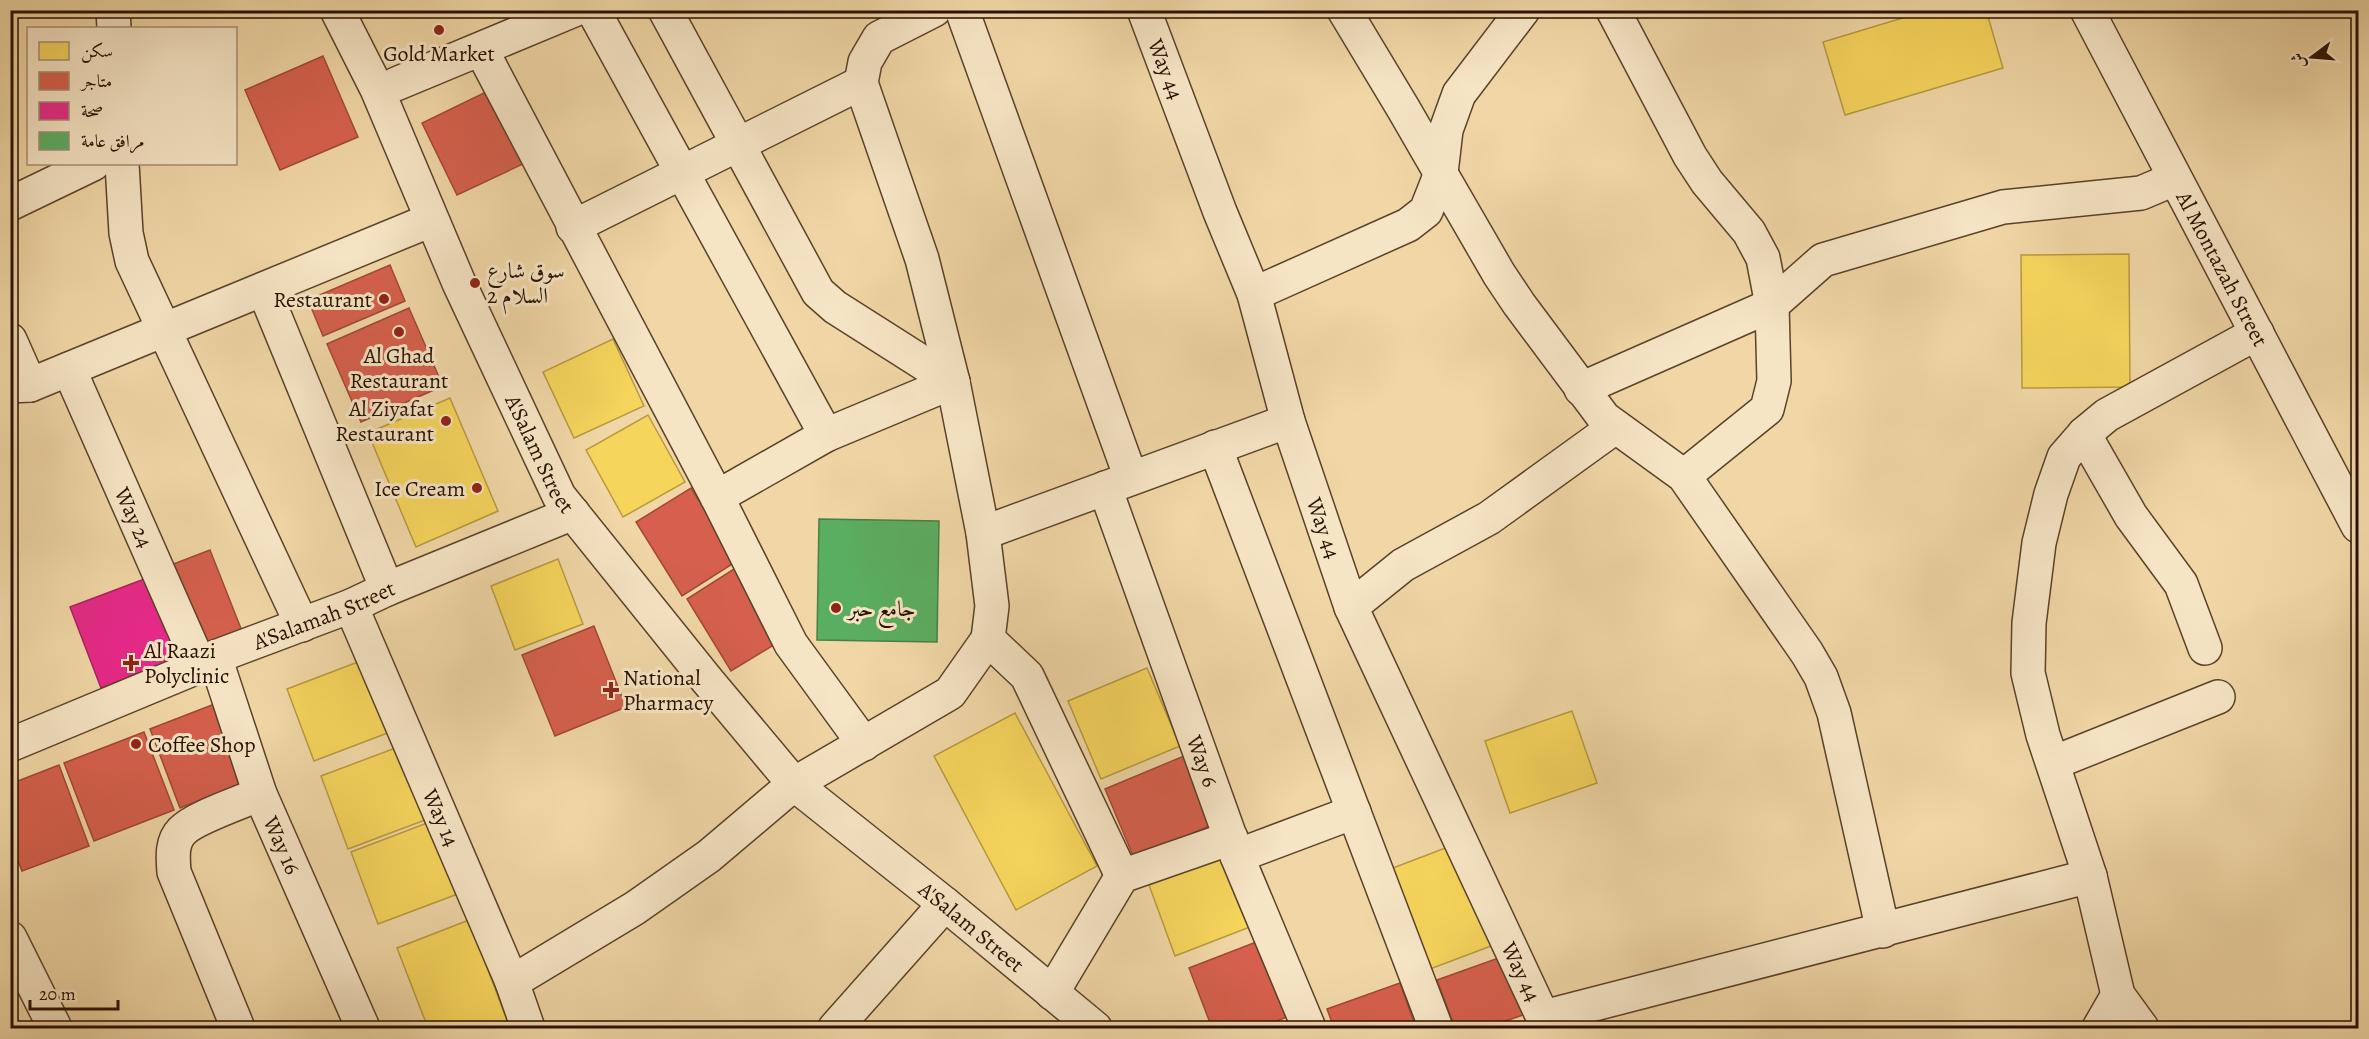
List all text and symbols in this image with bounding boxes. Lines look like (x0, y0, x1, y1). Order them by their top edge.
marker: Gold Market (432, 23, 446, 37)
legend (27, 27, 237, 165)
north arrow (2282, 27, 2342, 87)
street label: Way 44 (1140, 34, 1190, 104)
text: سكن (81, 39, 113, 63)
place label: Gold Market (383, 39, 495, 69)
text: ش (2286, 50, 2311, 72)
text: متاجر (79, 69, 112, 93)
text: صحة (81, 99, 103, 123)
text: مرافق عامة (81, 129, 144, 154)
street label: Al Montazah Street (2168, 185, 2275, 352)
place label: سوق شارع السلام 2 (487, 256, 565, 315)
marker: سوق شارع السلام 2 (468, 276, 482, 290)
place label: Restaurant (273, 285, 372, 315)
marker: Restaurant (377, 292, 391, 306)
marker: Al Ghad Restaurant (392, 325, 406, 339)
place label: Al Ghad Restaurant (350, 341, 448, 396)
street label: A'Salam Street (497, 389, 581, 520)
place label: Al Ziyafat Restaurant (335, 394, 434, 449)
marker: Al Ziyafat Restaurant (439, 414, 453, 428)
place label: Ice Cream (374, 474, 465, 504)
marker: Ice Cream (470, 481, 484, 495)
street label: Way 24 (107, 482, 160, 553)
street label: Way 44 (1299, 493, 1348, 563)
street label: A'Salamah Street (248, 573, 399, 658)
place label: جامع حبر (846, 594, 916, 628)
marker: جامع حبر (829, 601, 843, 615)
place label: Al Raazi Polyclinic (143, 636, 229, 691)
marker: Al Raazi Polyclinic (122, 654, 140, 672)
place label: National Pharmacy (623, 663, 713, 718)
marker: National Pharmacy (604, 683, 618, 697)
place label: Coffee Shop (148, 730, 256, 760)
street label: Way 6 (1179, 730, 1225, 791)
marker: Coffee Shop (129, 737, 143, 751)
street label: Way 14 (415, 783, 466, 851)
street label: Way 16 (255, 811, 307, 879)
street label: A'Salam Street (911, 874, 1030, 980)
street label: Way 44 (1493, 936, 1548, 1007)
scale bar (30, 973, 118, 1011)
text: 20 m (39, 982, 76, 1006)

